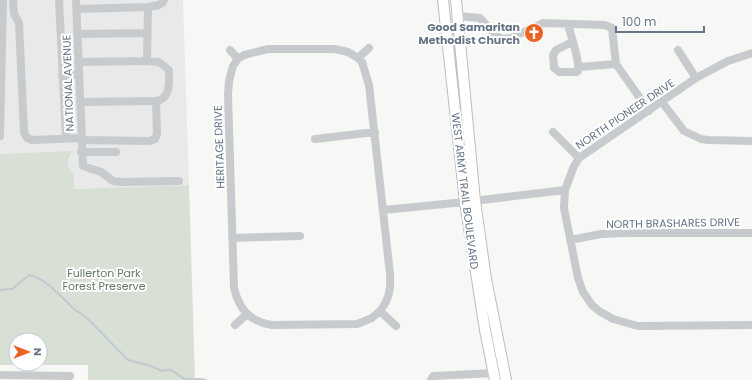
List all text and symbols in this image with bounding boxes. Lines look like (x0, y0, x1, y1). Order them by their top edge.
scale bar (616, 8, 704, 34)
text: 100 m (622, 13, 656, 30)
place label: Good Samaritan Methodist Church (419, 19, 520, 48)
church icon: Good Samaritan Methodist Church (523, 22, 545, 44)
street label: NATIONAL AVENUE (58, 34, 78, 132)
street label: NORTH PIONEER DRIVE (572, 75, 678, 153)
street label: HERITAGE DRIVE (210, 105, 228, 189)
street label: WEST ARMY TRAIL BOULEVARD (447, 112, 483, 270)
street label: NORTH BRASHARES DRIVE (606, 214, 740, 232)
park label: Fullerton Park Forest Preserve (62, 265, 146, 294)
north arrow (8, 332, 48, 372)
text: N (30, 348, 46, 356)

